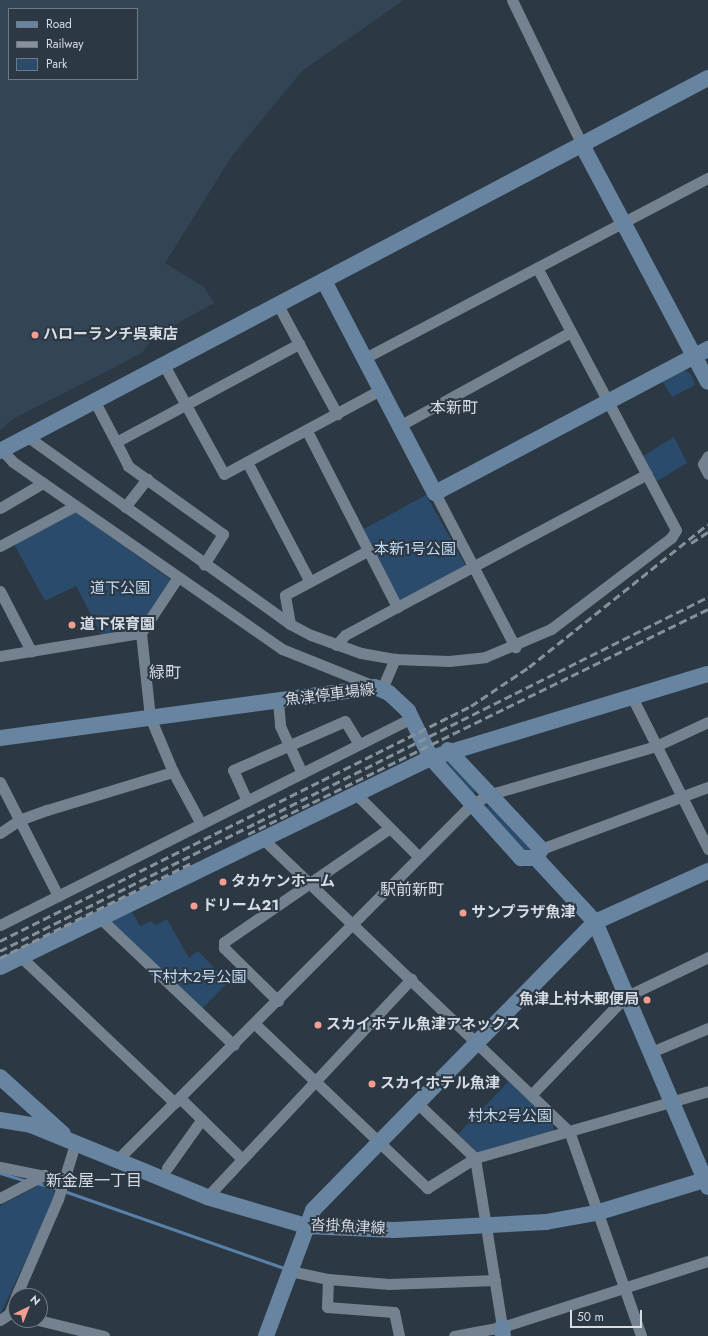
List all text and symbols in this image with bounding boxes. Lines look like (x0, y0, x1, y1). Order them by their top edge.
legend (8, 8, 138, 80)
text: Road (46, 15, 72, 33)
text: Railway (46, 35, 84, 53)
text: Park (46, 55, 67, 73)
place label: ハローランチ呉東店 (43, 326, 178, 344)
marker: ハローランチ呉東店 (30, 330, 40, 340)
district label: 本新町 (430, 398, 478, 418)
park label: 本新1号公園 (374, 541, 456, 559)
park label: 道下公園 (90, 580, 150, 598)
place label: 道下保育園 (80, 616, 155, 634)
marker: 道下保育園 (67, 620, 77, 630)
district label: 緑町 (149, 663, 181, 683)
street label: 魚津停車場線 (284, 681, 376, 709)
place label: タカケンホーム (231, 873, 336, 891)
marker: タカケンホーム (218, 877, 228, 887)
district label: 駅前新町 (380, 880, 444, 900)
place label: ドリーム21 (202, 897, 279, 915)
marker: ドリーム21 (189, 901, 199, 911)
place label: サンプラザ魚津 (471, 904, 576, 922)
marker: サンプラザ魚津 (458, 908, 468, 918)
park label: 下村木2号公園 (148, 969, 246, 987)
place label: 魚津上村木郵便局 (519, 991, 639, 1009)
marker: 魚津上村木郵便局 (642, 995, 652, 1005)
place label: スカイホテル魚津アネックス (326, 1016, 521, 1034)
marker: スカイホテル魚津アネックス (313, 1020, 323, 1030)
place label: スカイホテル魚津 (380, 1075, 500, 1093)
marker: スカイホテル魚津 (367, 1079, 377, 1089)
park label: 村木2号公園 (468, 1108, 552, 1126)
district label: 新金屋一丁目 (46, 1171, 142, 1191)
street label: 沓掛魚津線 (310, 1216, 386, 1238)
north arrow (8, 1288, 48, 1328)
text: N (27, 1291, 44, 1309)
scale bar (572, 1302, 644, 1328)
text: 50 m (577, 1308, 604, 1326)

